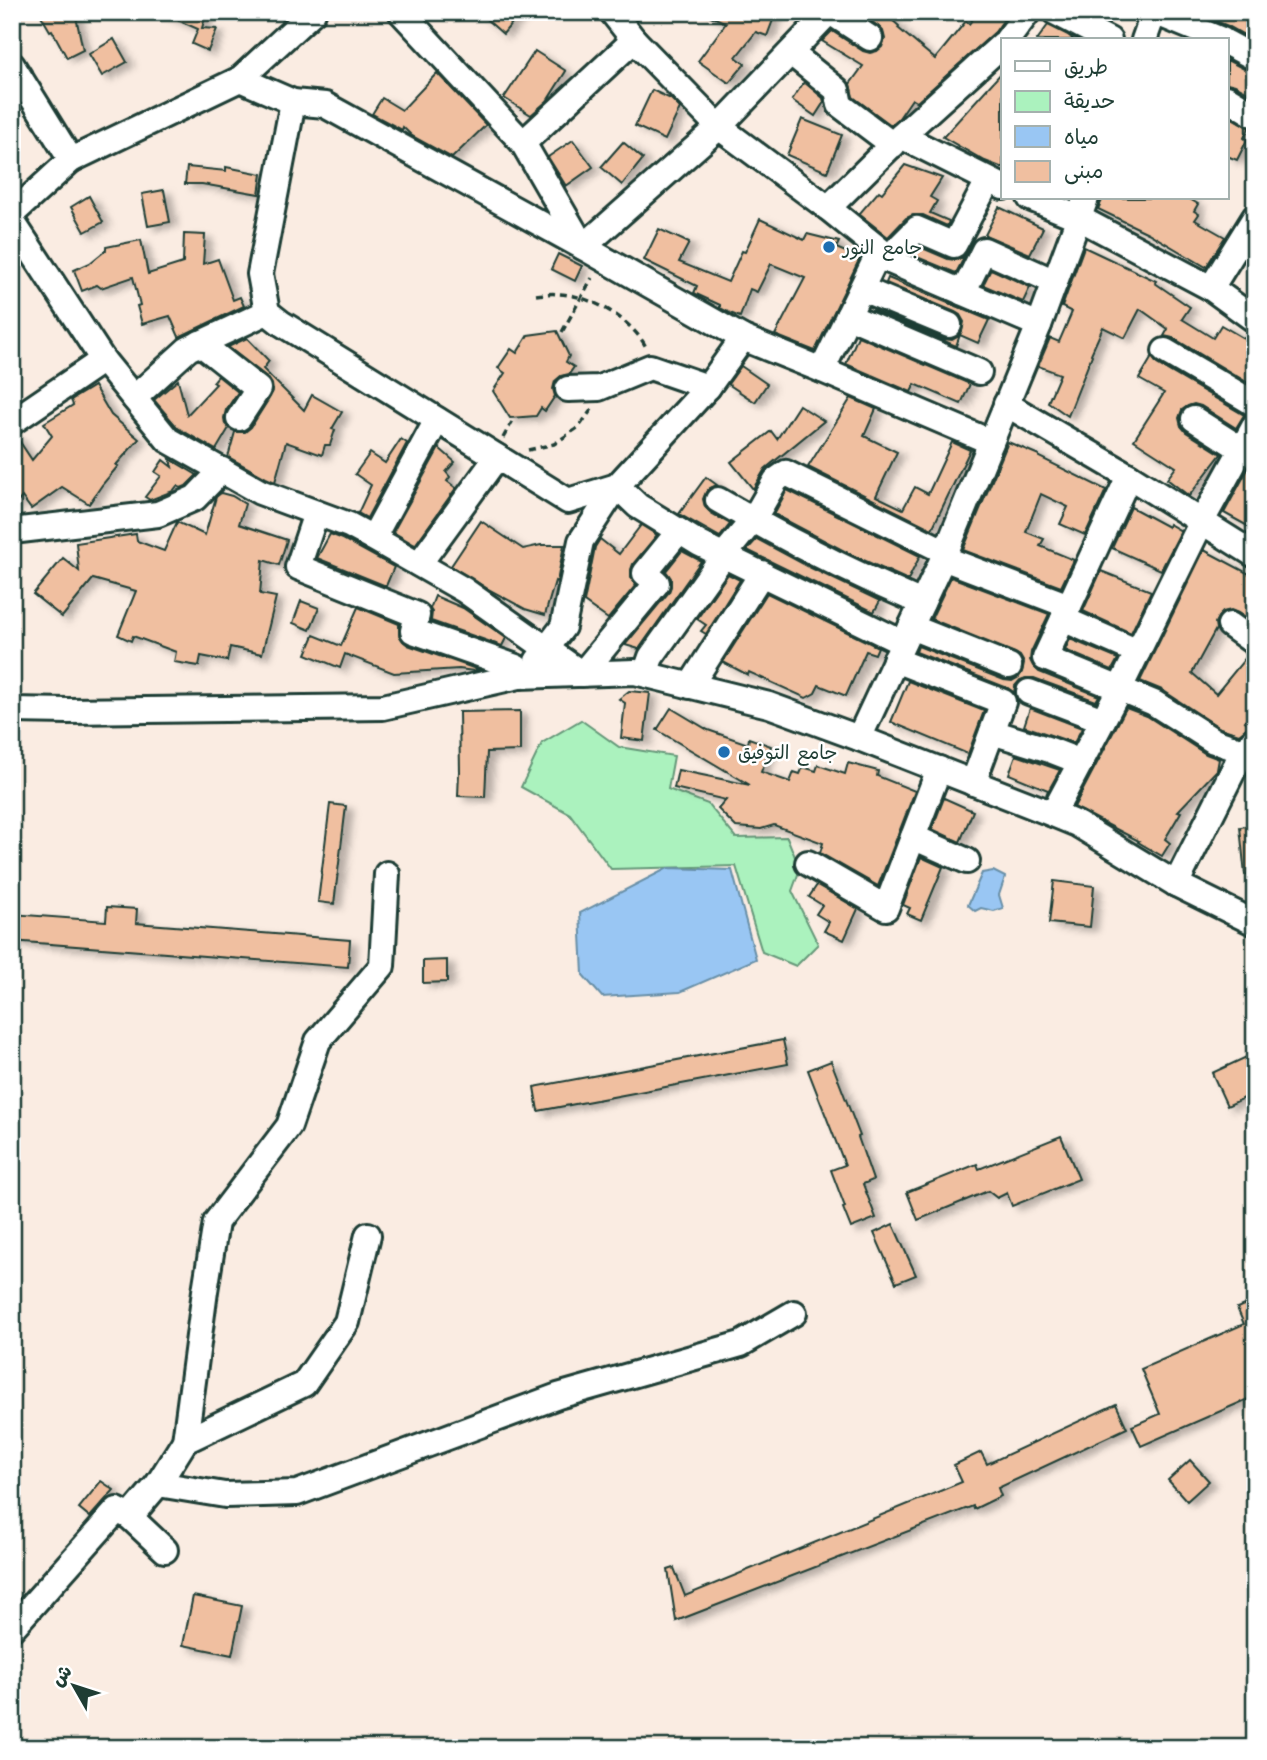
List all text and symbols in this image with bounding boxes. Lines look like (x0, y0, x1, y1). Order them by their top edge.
legend (1001, 38, 1228, 200)
text: طريق (1064, 53, 1108, 82)
text: حديقة (1064, 87, 1115, 116)
text: مياه (1064, 123, 1099, 152)
text: مبنى (1064, 157, 1103, 186)
place label: جامع النور (841, 235, 922, 262)
marker: جامع النور (821, 239, 837, 255)
place label: جامع التوفيق (738, 740, 837, 767)
marker: جامع التوفيق (716, 744, 732, 760)
north arrow (38, 1652, 108, 1722)
text: ش (45, 1660, 79, 1693)

